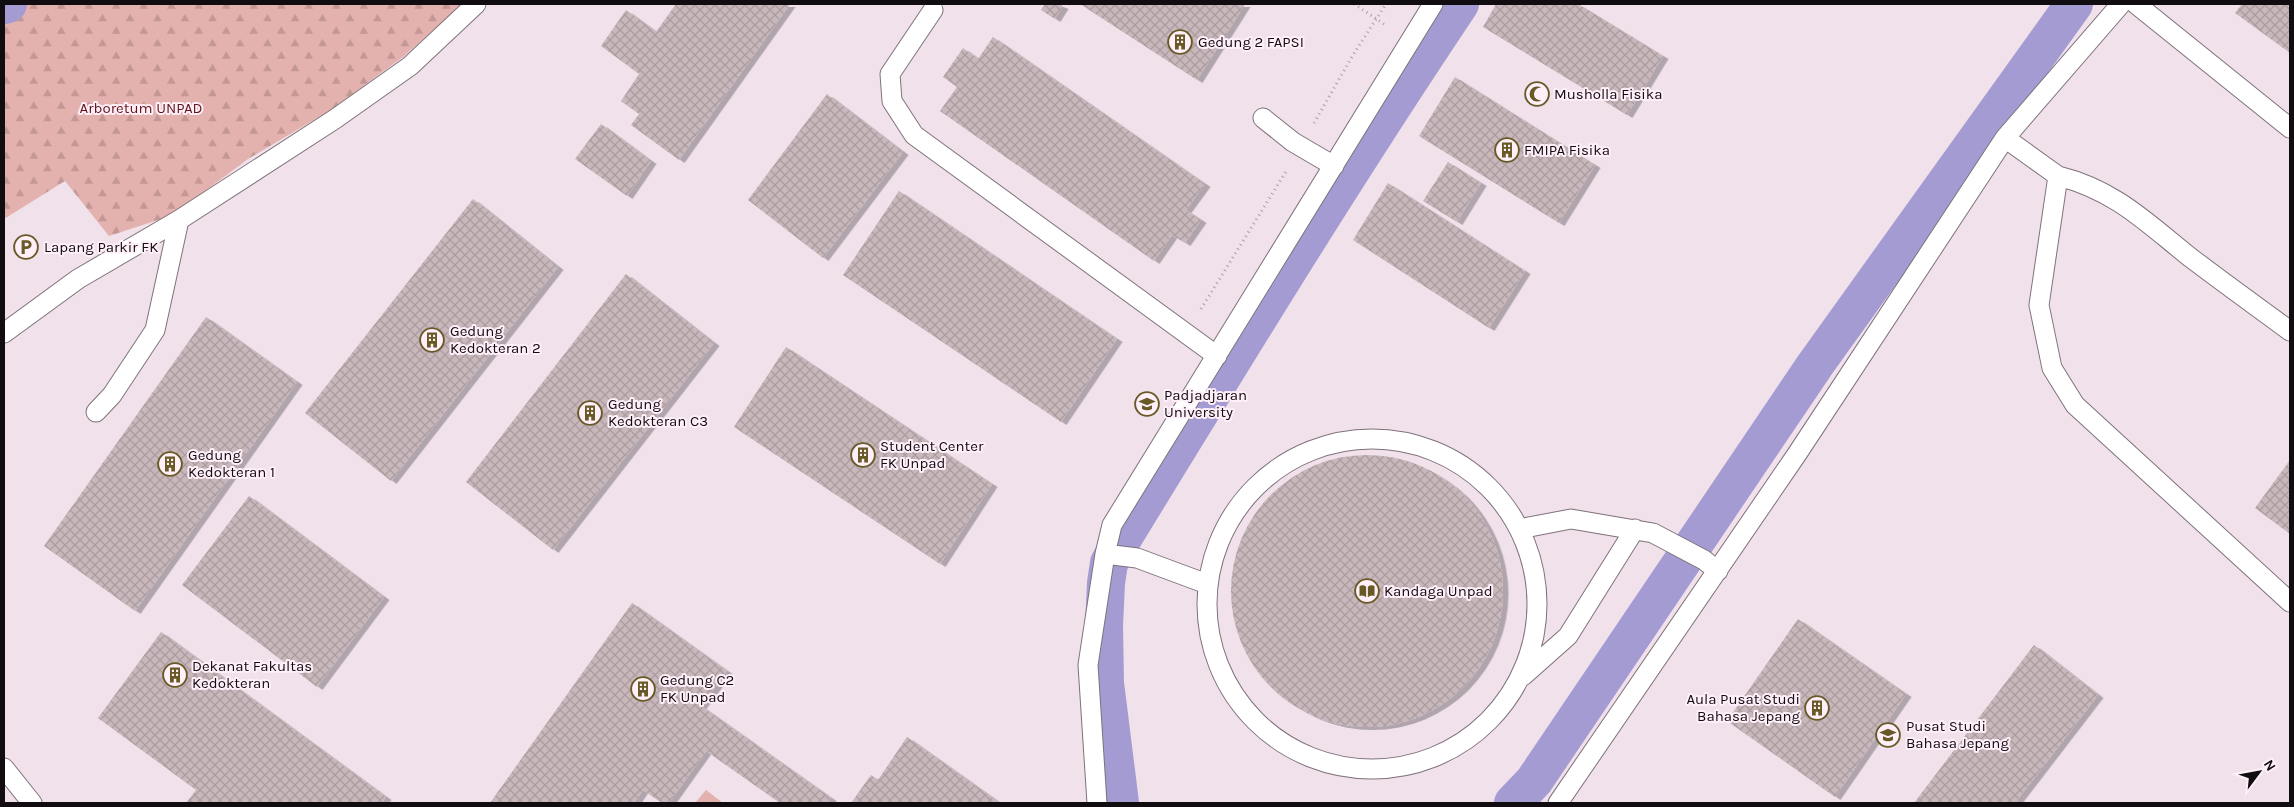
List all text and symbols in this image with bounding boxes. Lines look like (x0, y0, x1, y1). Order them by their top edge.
building icon: Gedung 2 FAPSI (1167, 29, 1193, 55)
place label: Gedung 2 FAPSI (1198, 33, 1304, 51)
mosque icon: Musholla Fisika (1524, 81, 1550, 107)
place label: Musholla Fisika (1554, 85, 1663, 103)
park label: Arboretum UNPAD (80, 99, 202, 117)
building icon: FMIPA Fisika (1494, 137, 1520, 163)
place label: FMIPA Fisika (1524, 141, 1610, 159)
parking icon: Lapang Parkir FK (13, 234, 39, 260)
place label: Lapang Parkir FK (44, 238, 158, 256)
place label: Gedung Kedokteran 2 (450, 322, 541, 357)
building icon: Gedung Kedokteran 2 (419, 327, 445, 353)
place label: Padjadjaran University (1164, 386, 1247, 421)
school or university icon: Padjadjaran University (1134, 391, 1160, 417)
place label: Gedung Kedokteran C3 (608, 395, 708, 430)
building icon: Gedung Kedokteran C3 (577, 400, 603, 426)
place label: Student Center FK Unpad (880, 437, 984, 472)
building icon: Student Center FK Unpad (850, 442, 876, 468)
place label: Gedung Kedokteran 1 (188, 446, 275, 481)
building icon: Gedung Kedokteran 1 (157, 451, 183, 477)
library icon: Kandaga Unpad (1354, 578, 1380, 604)
place label: Kandaga Unpad (1384, 582, 1493, 600)
place label: Dekanat Fakultas Kedokteran (192, 657, 312, 692)
building icon: Dekanat Fakultas Kedokteran (162, 662, 188, 688)
place label: Gedung C2 FK Unpad (660, 671, 734, 706)
building icon: Gedung C2 FK Unpad (630, 676, 656, 702)
place label: Aula Pusat Studi Bahasa Jepang (1686, 690, 1801, 725)
building icon: Aula Pusat Studi Bahasa Jepang (1804, 695, 1830, 721)
place label: Pusat Studi Bahasa Jepang (1906, 717, 2009, 752)
school or university icon: Pusat Studi Bahasa Jepang (1875, 722, 1901, 748)
north arrow (2234, 747, 2284, 797)
text: N (2260, 757, 2279, 774)

